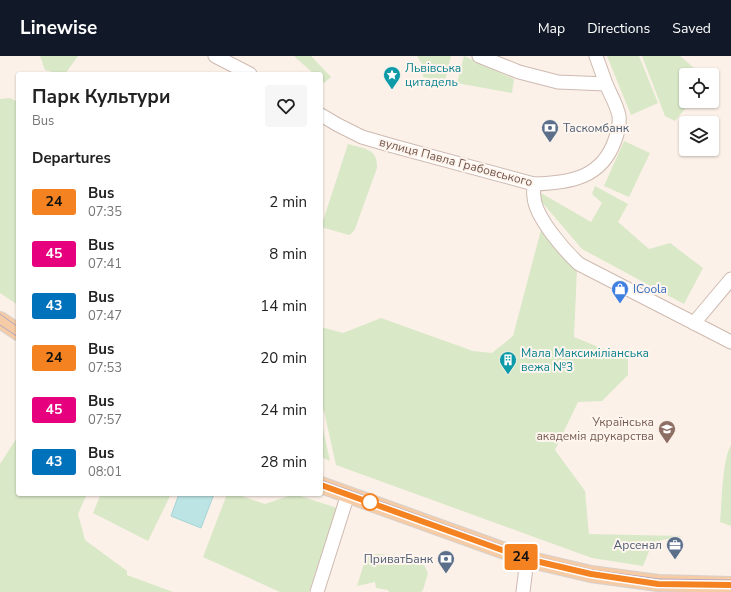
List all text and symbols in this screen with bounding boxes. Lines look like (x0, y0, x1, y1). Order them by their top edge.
text: Linewise (20, 15, 97, 41)
text: Map (538, 19, 565, 38)
text: Directions (587, 19, 650, 38)
text: Saved (672, 19, 711, 38)
place label: Львівська цитадель (405, 60, 461, 90)
place icon: Львівська цитадель (382, 65, 402, 90)
map controls (679, 68, 719, 156)
button: locate (679, 68, 719, 108)
text: Парк Культури (32, 84, 171, 110)
button: heart (265, 85, 307, 127)
text: Bus (32, 112, 54, 130)
button: layers (679, 116, 719, 156)
bank icon: Таскомбанк (540, 118, 560, 143)
place label: Таскомбанк (563, 120, 630, 136)
street label: вулиця Павла Грабовського (378, 134, 535, 190)
text: Departures (32, 148, 111, 168)
text: Bus (88, 183, 114, 203)
text: 24 (46, 192, 62, 211)
text: 2 min (269, 192, 307, 212)
text: 07:35 (88, 203, 122, 221)
text: Bus (88, 235, 114, 255)
text: 45 (46, 244, 62, 263)
text: 8 min (269, 244, 307, 264)
text: 07:41 (88, 255, 122, 273)
shop icon: ICoola (610, 279, 630, 304)
place label: ICoola (633, 281, 667, 297)
text: Bus (88, 287, 114, 307)
text: 43 (46, 296, 62, 315)
text: 14 min (260, 296, 307, 316)
text: 07:47 (88, 307, 122, 325)
text: Bus (88, 339, 114, 359)
place label: Мала Максиміліанська вежа №3 (521, 345, 649, 375)
text: 24 (46, 348, 62, 367)
text: 20 min (260, 348, 307, 368)
building icon: Мала Максиміліанська вежа №3 (498, 350, 518, 375)
text: 07:53 (88, 359, 122, 377)
text: Bus (88, 391, 114, 411)
text: 45 (46, 400, 62, 419)
text: 24 min (260, 400, 307, 420)
text: 07:57 (88, 411, 122, 429)
place label: Українська академія друкарства (536, 414, 654, 444)
school or university icon: Українська академія друкарства (657, 419, 677, 444)
text: Bus (88, 443, 114, 463)
text: 43 (46, 452, 62, 471)
text: 28 min (260, 452, 307, 472)
text: 08:01 (88, 463, 122, 481)
unlabelled marker (361, 493, 379, 511)
office icon: Арсенал (665, 535, 685, 560)
place label: Арсенал (614, 537, 662, 553)
line badge: 24 (503, 544, 539, 570)
text: 24 (513, 547, 529, 566)
bank icon: ПриватБанк (436, 549, 456, 574)
place label: ПриватБанк (364, 551, 434, 567)

